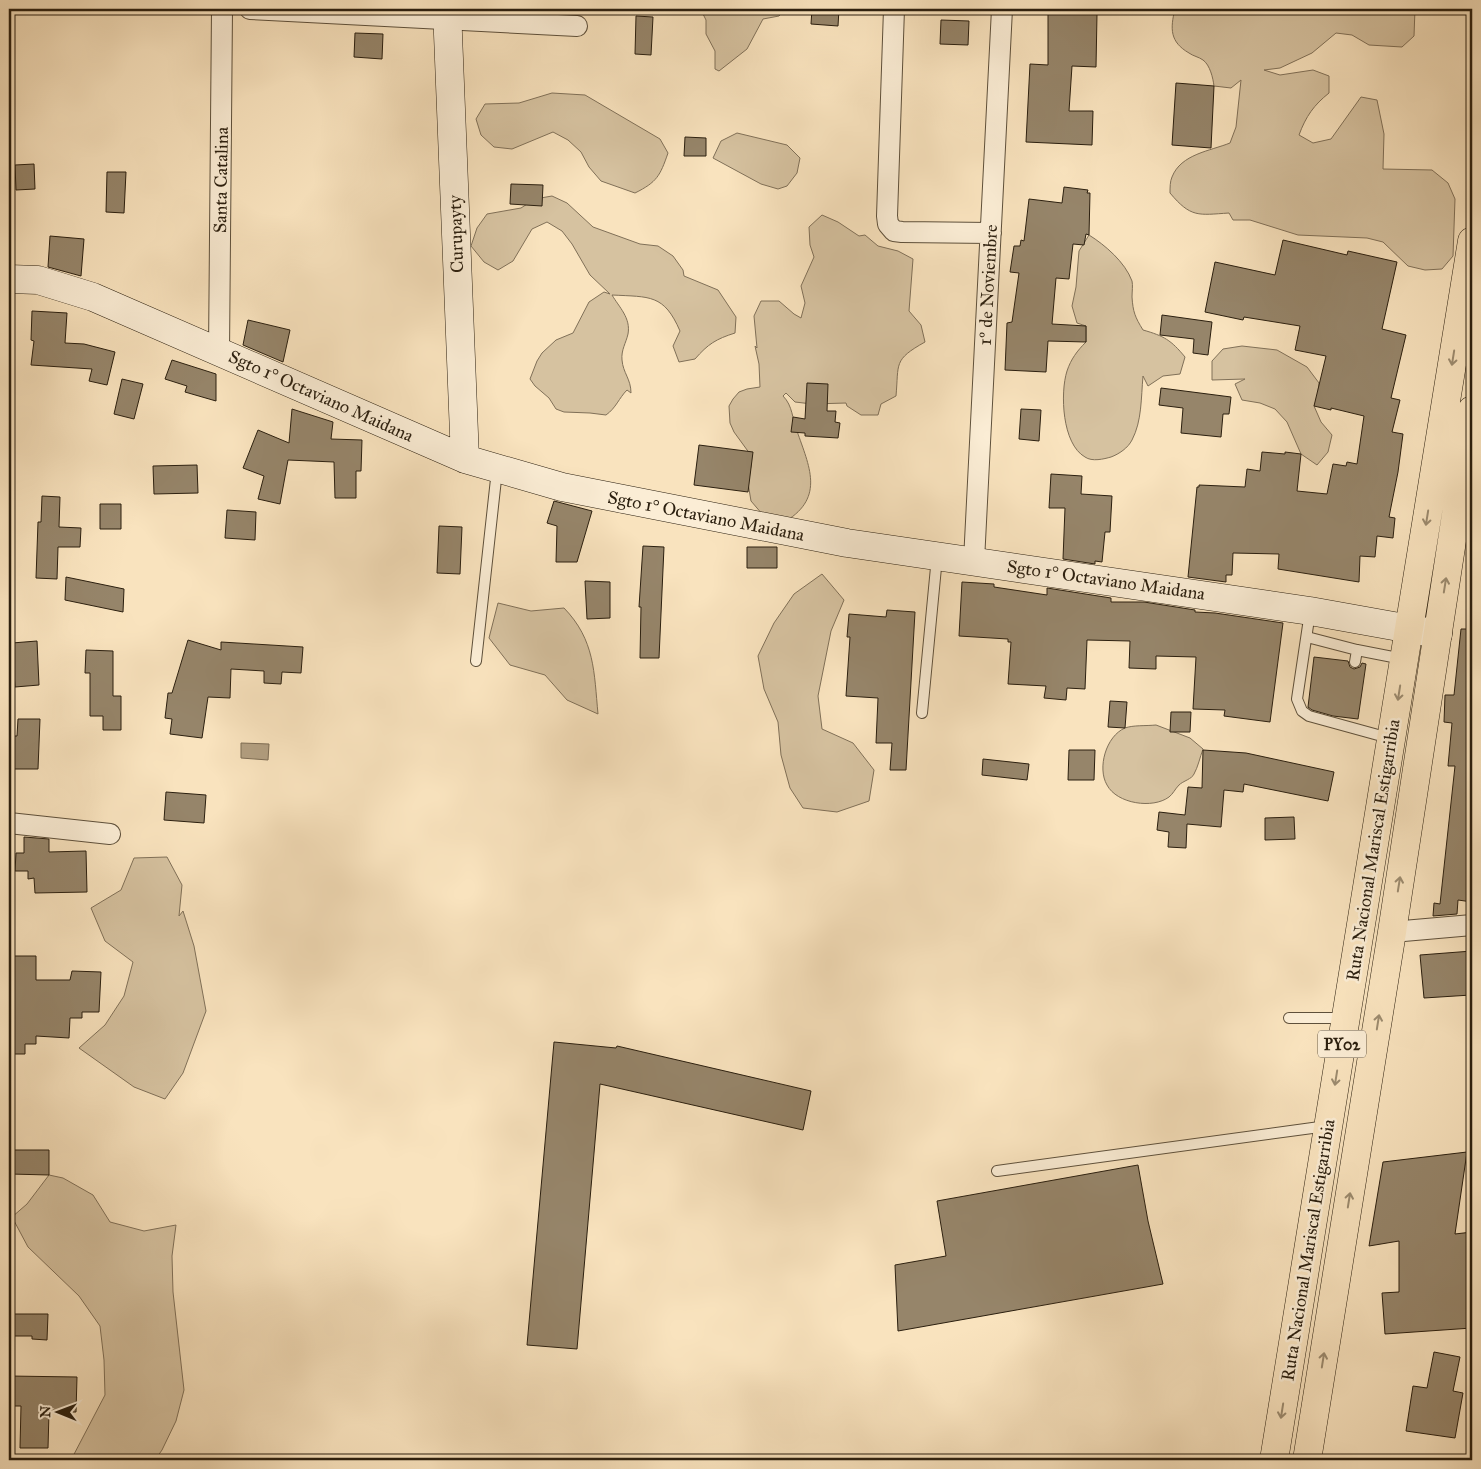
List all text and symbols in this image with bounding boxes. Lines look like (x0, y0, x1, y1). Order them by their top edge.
street label: Santa Catalina (209, 126, 233, 233)
street label: Curupayty (444, 194, 468, 273)
street label: 1º de Noviembre (974, 224, 1002, 346)
street label: Sgto 1° Octaviano Maidana (225, 345, 417, 448)
one-way arrow (1448, 350, 1458, 366)
street label: Sgto 1° Octaviano Maidana (606, 486, 807, 547)
one-way arrow (1421, 510, 1431, 526)
street label: Sgto 1° Octaviano Maidana (1005, 555, 1207, 606)
one-way arrow (1440, 578, 1450, 594)
one-way arrow (1393, 685, 1403, 701)
street label: Ruta Nacional Mariscal Estigarribia (1341, 717, 1406, 983)
one-way arrow (1395, 876, 1405, 892)
one-way arrow (1373, 1015, 1383, 1031)
road number: PY02 (1318, 1030, 1366, 1058)
one-way arrow (1331, 1070, 1341, 1086)
street label: Ruta Nacional Mariscal Estigarribia (1276, 1117, 1341, 1383)
one-way arrow (1344, 1192, 1354, 1208)
one-way arrow (1318, 1353, 1328, 1369)
north arrow (32, 1386, 82, 1436)
one-way arrow (1276, 1403, 1286, 1419)
text: N (37, 1406, 54, 1418)

